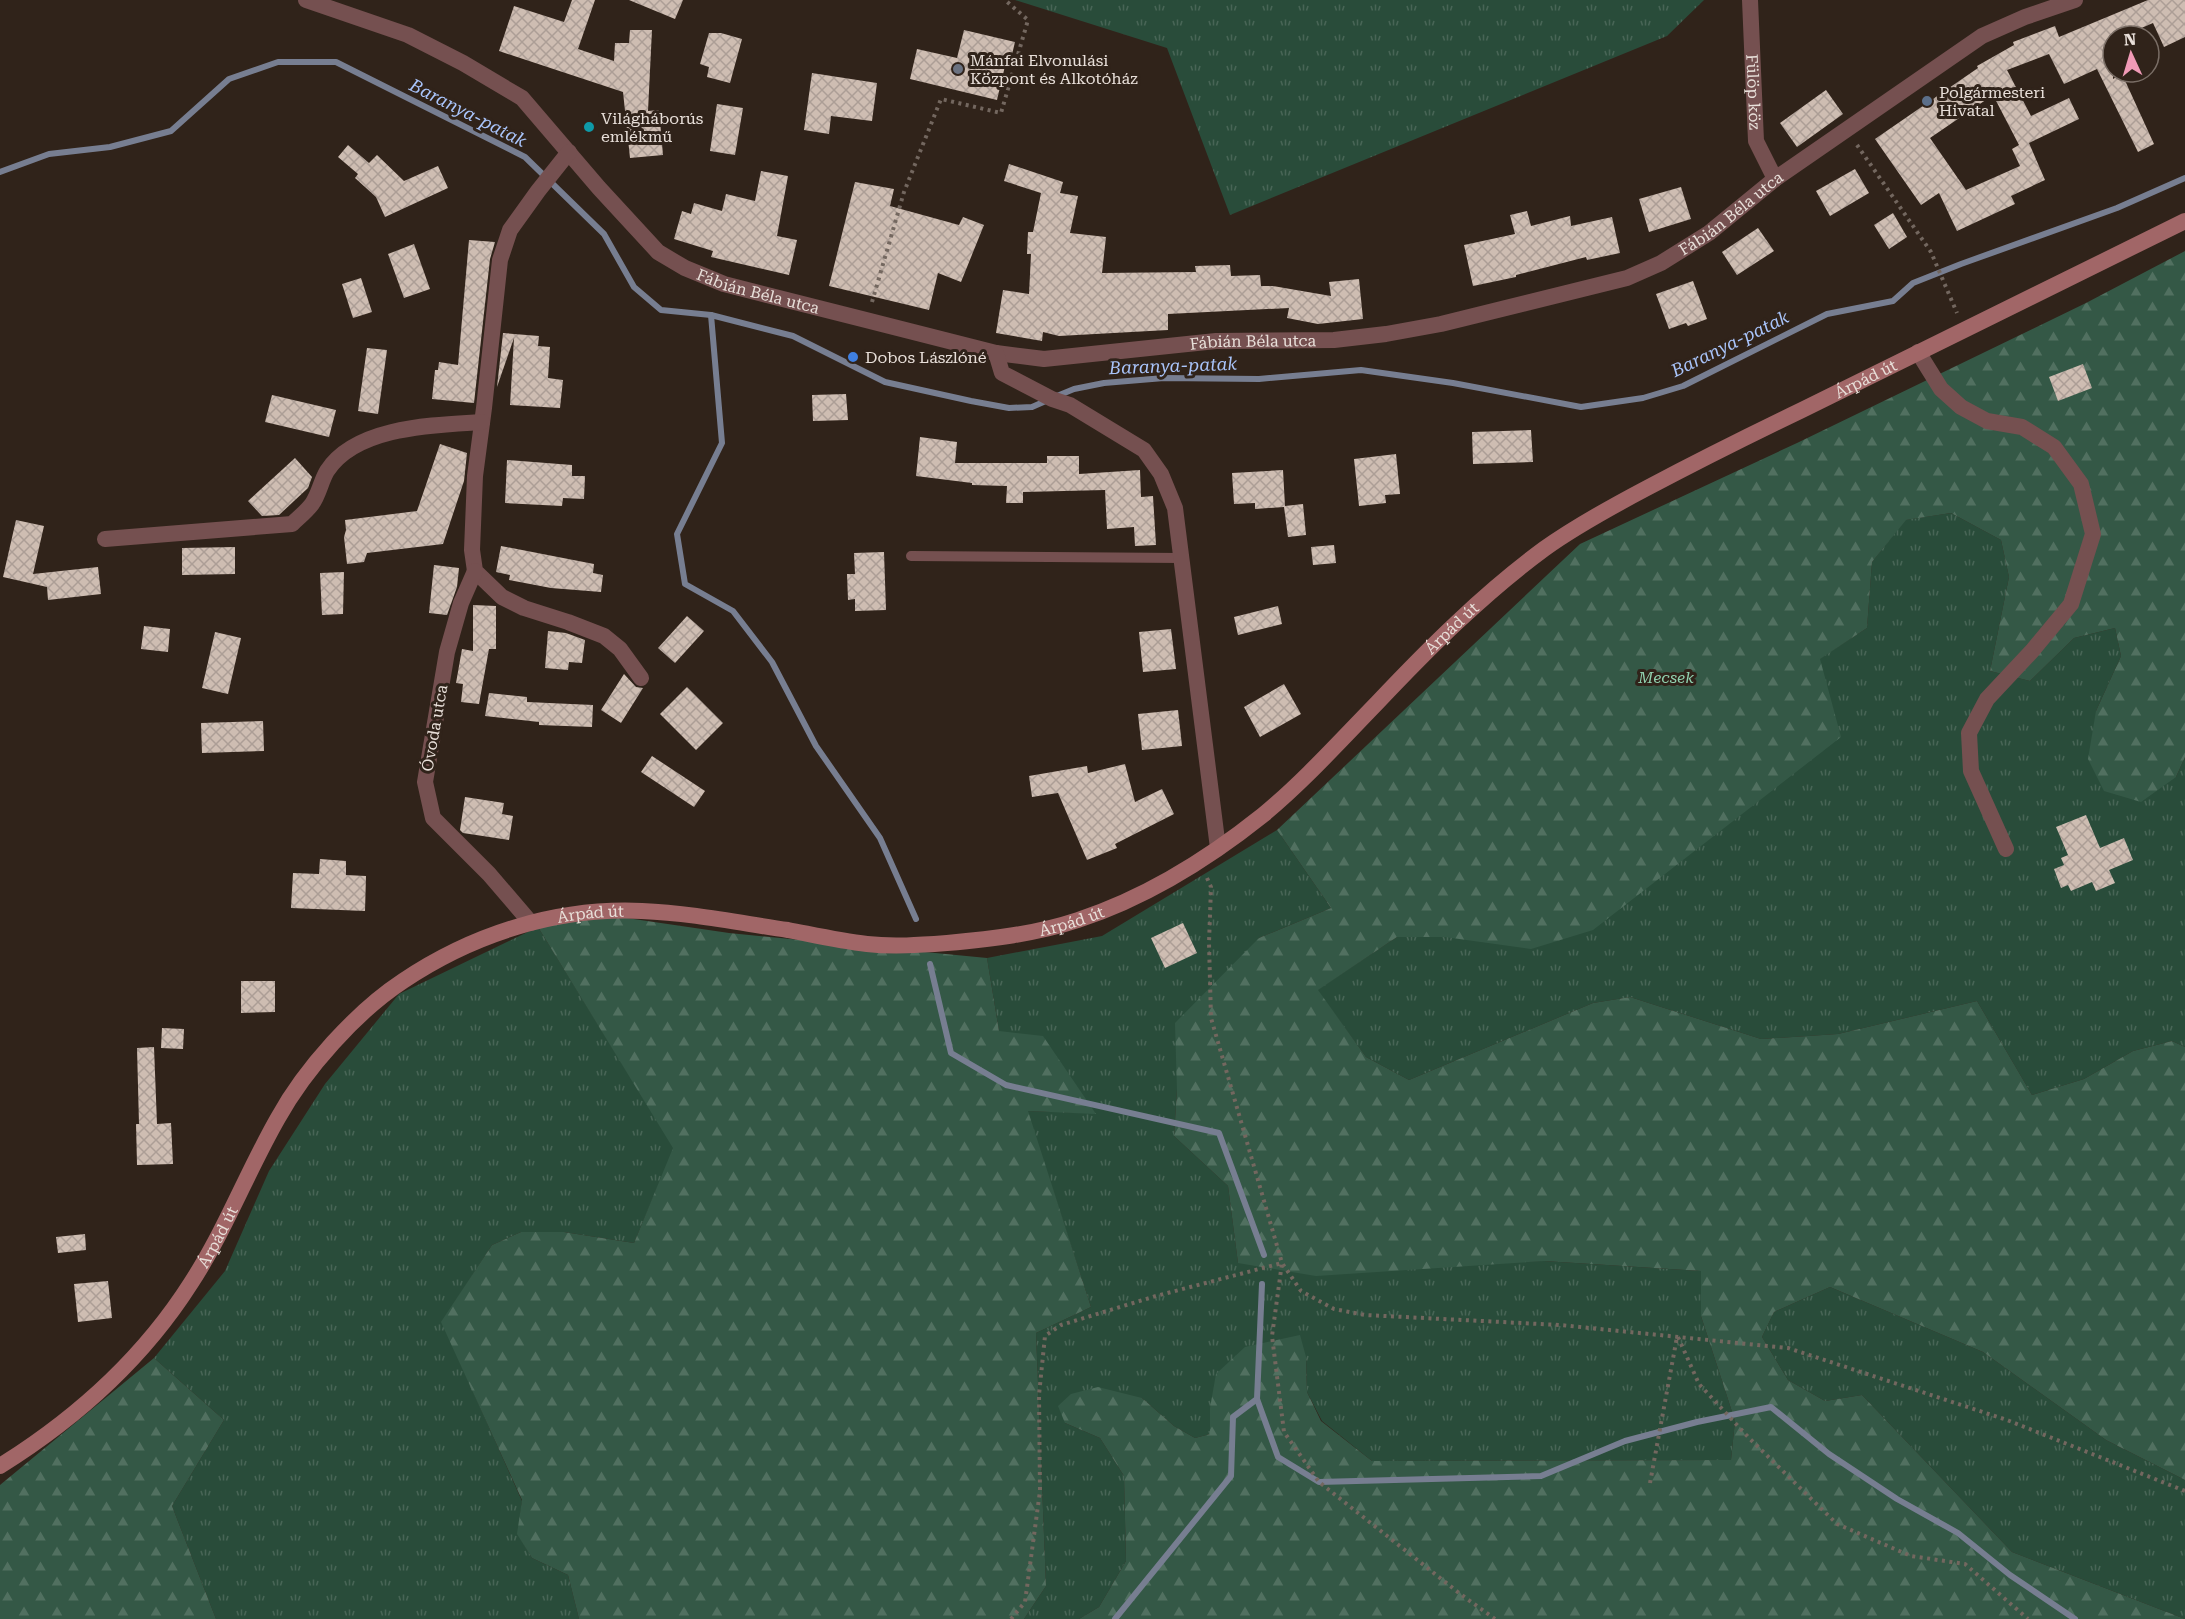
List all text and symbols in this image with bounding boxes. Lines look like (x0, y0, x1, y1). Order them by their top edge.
north arrow (2101, 24, 2161, 84)
text: N (2123, 30, 2137, 49)
place label: Mánfai Elvonulási Központ és Alkotóház (970, 51, 1138, 88)
street label: Fülöp köz (1742, 54, 1765, 131)
marker: Mánfai Elvonulási Központ és Alkotóház (951, 62, 965, 76)
water label: Baranya-patak (405, 74, 530, 151)
place label: Polgármesteri Hivatal (1939, 83, 2045, 120)
marker: Polgármesteri Hivatal (1920, 94, 1934, 108)
place label: Világháborús emlékmű (601, 109, 704, 146)
marker: Világháborús emlékmű (582, 120, 596, 134)
street label: Fábián Béla utca (1675, 167, 1787, 260)
street label: Fábián Béla utca (694, 265, 822, 318)
water label: Baranya-patak (1667, 306, 1792, 382)
street label: Fábián Béla utca (1189, 331, 1317, 354)
place label: Dobos Lászlóné (865, 348, 987, 367)
marker: Dobos Lászlóné (846, 350, 860, 364)
water label: Baranya-patak (1107, 353, 1238, 378)
street label: Árpád út (1832, 356, 1900, 402)
street label: Árpád út (1421, 598, 1483, 658)
park label: Mecsek (1637, 668, 1694, 687)
street label: Óvoda utca (418, 683, 452, 773)
street label: Árpád út (556, 902, 624, 927)
street label: Árpád út (1037, 902, 1107, 940)
street label: Árpád út (194, 1203, 242, 1271)

